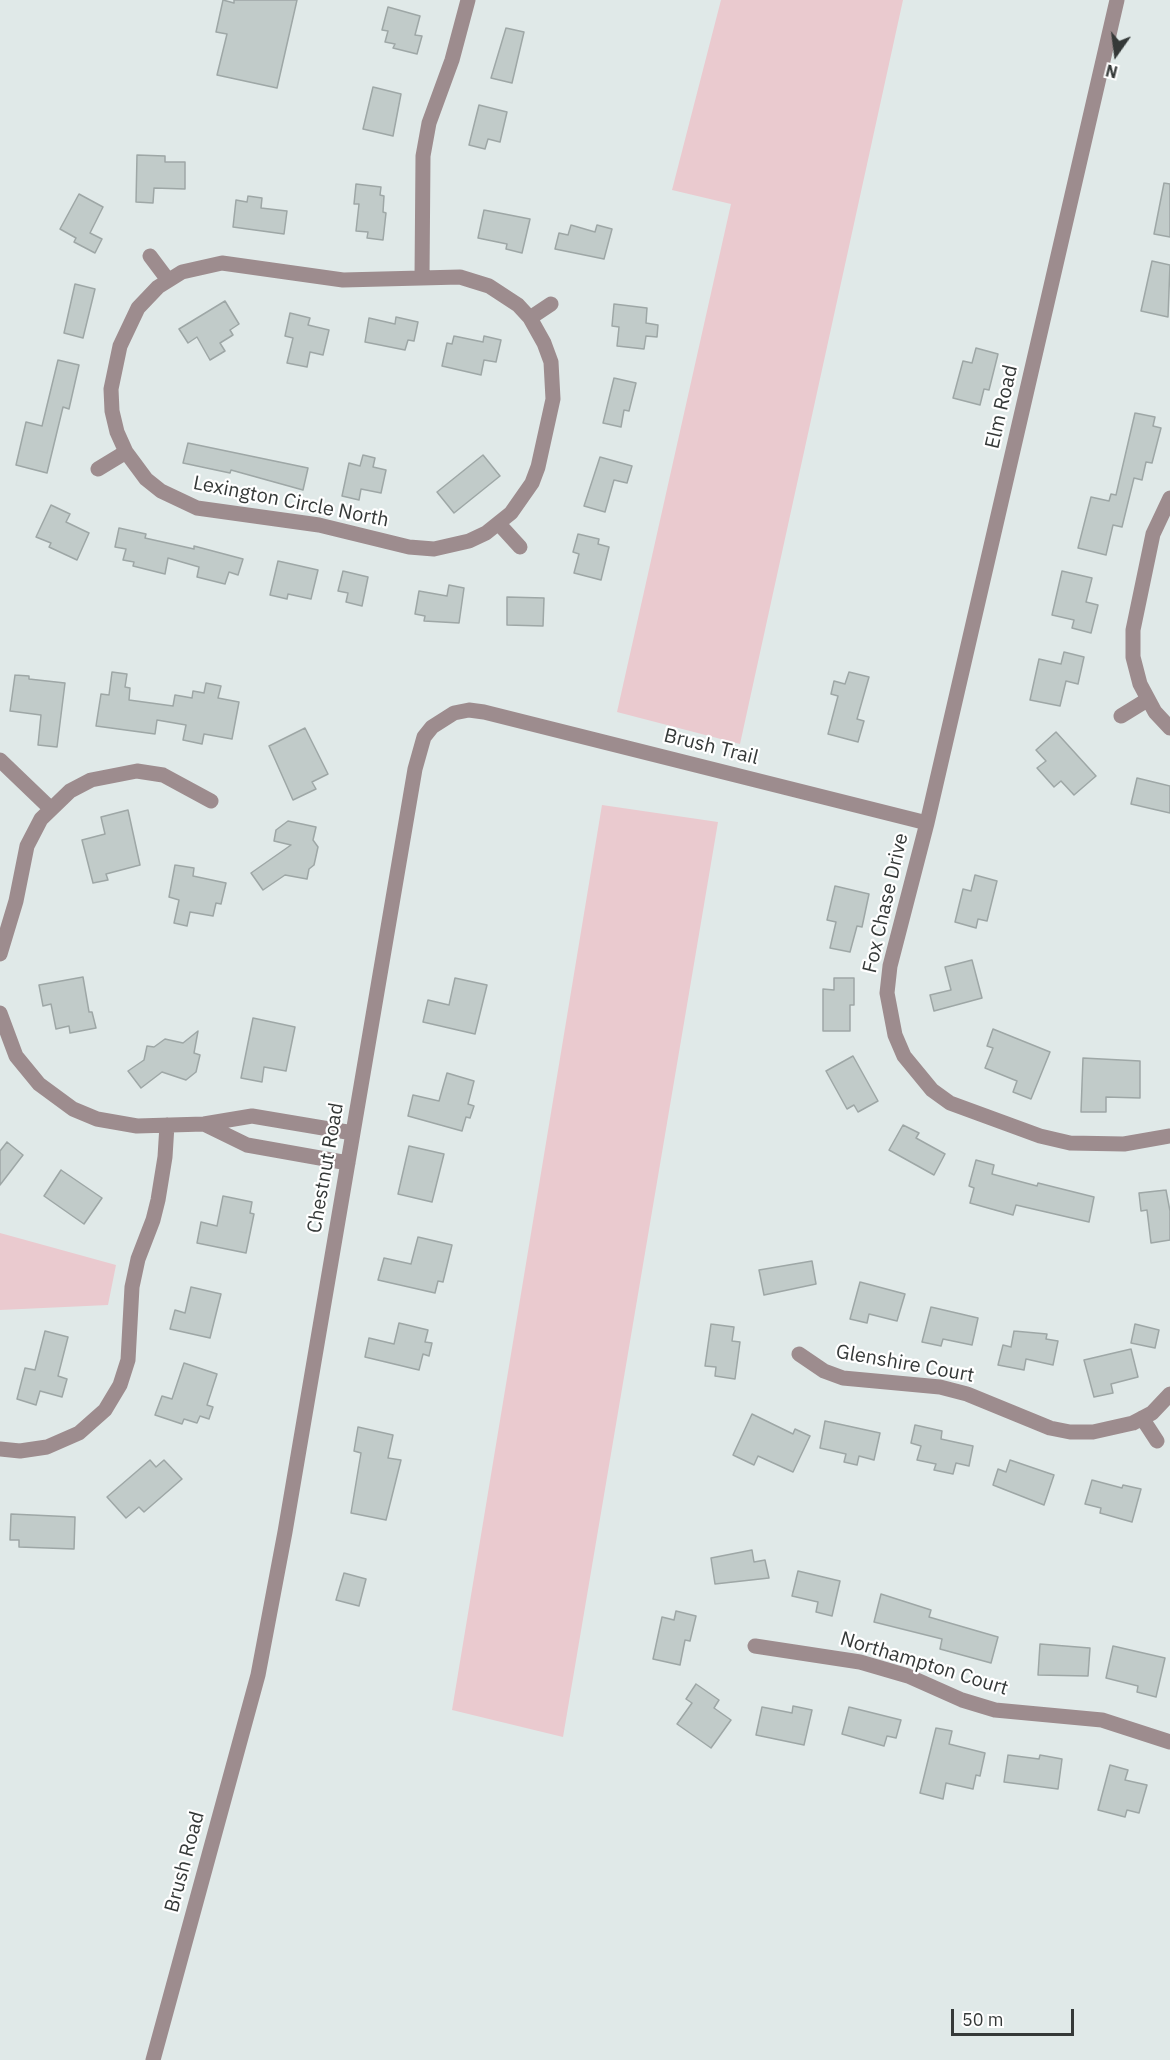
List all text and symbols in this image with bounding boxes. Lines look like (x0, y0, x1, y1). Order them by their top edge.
north arrow (1086, 24, 1146, 84)
text: N (1104, 60, 1120, 83)
street label: Elm Road (981, 363, 1023, 451)
street label: Lexington Circle North (191, 471, 391, 533)
street label: Brush Trail (661, 724, 761, 770)
street label: Fox Chase Drive (858, 831, 914, 975)
street label: Chestnut Road (303, 1101, 349, 1235)
street label: Glenshire Court (834, 1340, 976, 1388)
street label: Northampton Court (837, 1627, 1011, 1701)
street label: Brush Road (160, 1809, 210, 1915)
scale bar (954, 1997, 1077, 2035)
text: 50 m (962, 2008, 1004, 2031)

